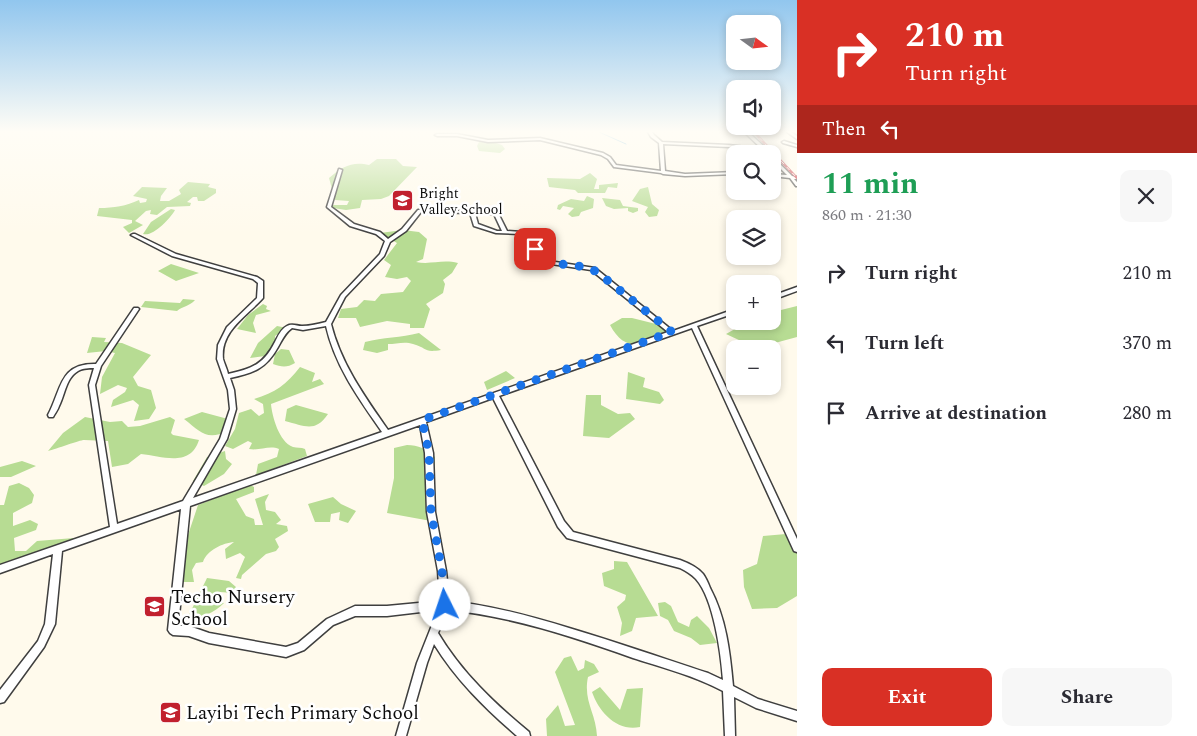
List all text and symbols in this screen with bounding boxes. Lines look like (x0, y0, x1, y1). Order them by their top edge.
text: 210 m (905, 9, 1004, 62)
north arrow (726, 15, 781, 70)
map controls (726, 15, 781, 395)
icon: right (822, 20, 887, 85)
text: Turn right (905, 57, 1007, 90)
button: sound (726, 80, 781, 135)
text: Then (822, 115, 866, 144)
icon: left (876, 115, 904, 143)
button: search (726, 145, 781, 200)
text: 11 min (822, 161, 919, 207)
button: close (1120, 170, 1172, 222)
place label: Bright Valley School (419, 183, 503, 220)
school or university icon: Bright Valley School (391, 189, 415, 213)
text: 860 m · 21:30 (822, 203, 912, 227)
button: layers (726, 210, 781, 265)
pin (514, 228, 556, 270)
icon: arrive (521, 235, 549, 263)
icon: right (822, 259, 850, 287)
text: Turn right (865, 259, 958, 288)
text: 210 m (1122, 259, 1172, 288)
button: + (726, 275, 781, 330)
icon: left (822, 329, 850, 357)
text: Turn left (865, 329, 944, 358)
text: 370 m (1122, 329, 1172, 358)
button: − (726, 340, 781, 395)
icon: arrive (822, 399, 850, 427)
text: Arrive at destination (865, 399, 1047, 428)
text: 280 m (1122, 399, 1172, 428)
position arrow (418, 578, 470, 630)
place label: Techo Nursery School (171, 583, 296, 634)
school or university icon: Techo Nursery School (143, 595, 167, 619)
button: Exit (822, 668, 992, 726)
button: Share (1002, 668, 1172, 726)
place label: Layibi Tech Primary School (186, 699, 419, 728)
school or university icon: Layibi Tech Primary School (158, 700, 182, 724)

